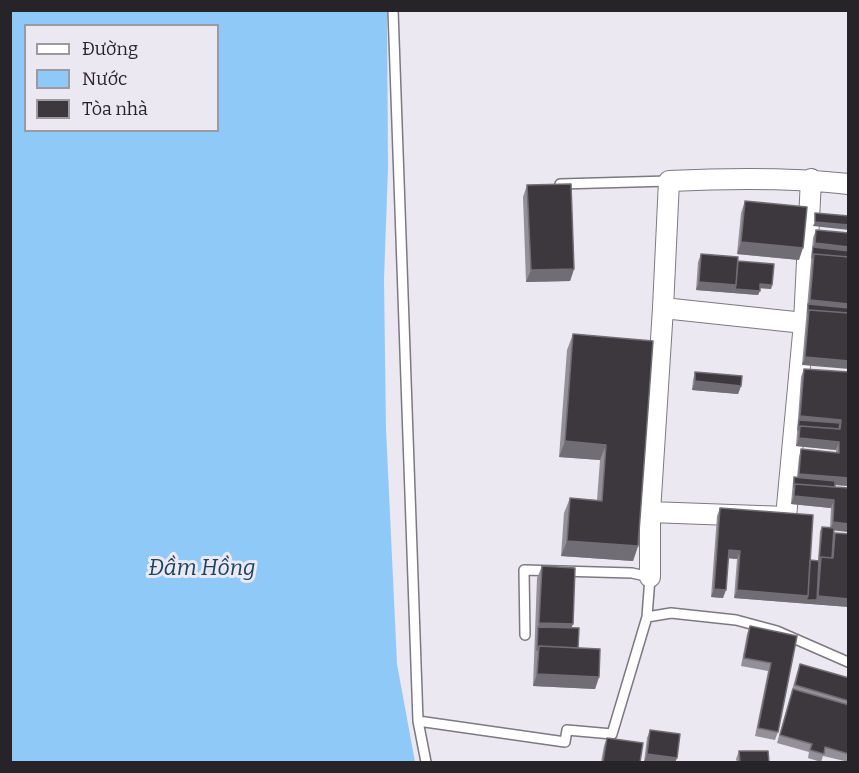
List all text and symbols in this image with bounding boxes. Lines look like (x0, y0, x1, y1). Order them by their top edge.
legend (24, 24, 219, 132)
text: Đường (82, 38, 138, 60)
text: Nước (82, 68, 127, 90)
text: Tòa nhà (82, 98, 148, 120)
water label: Đầm Hồng (148, 556, 256, 582)

